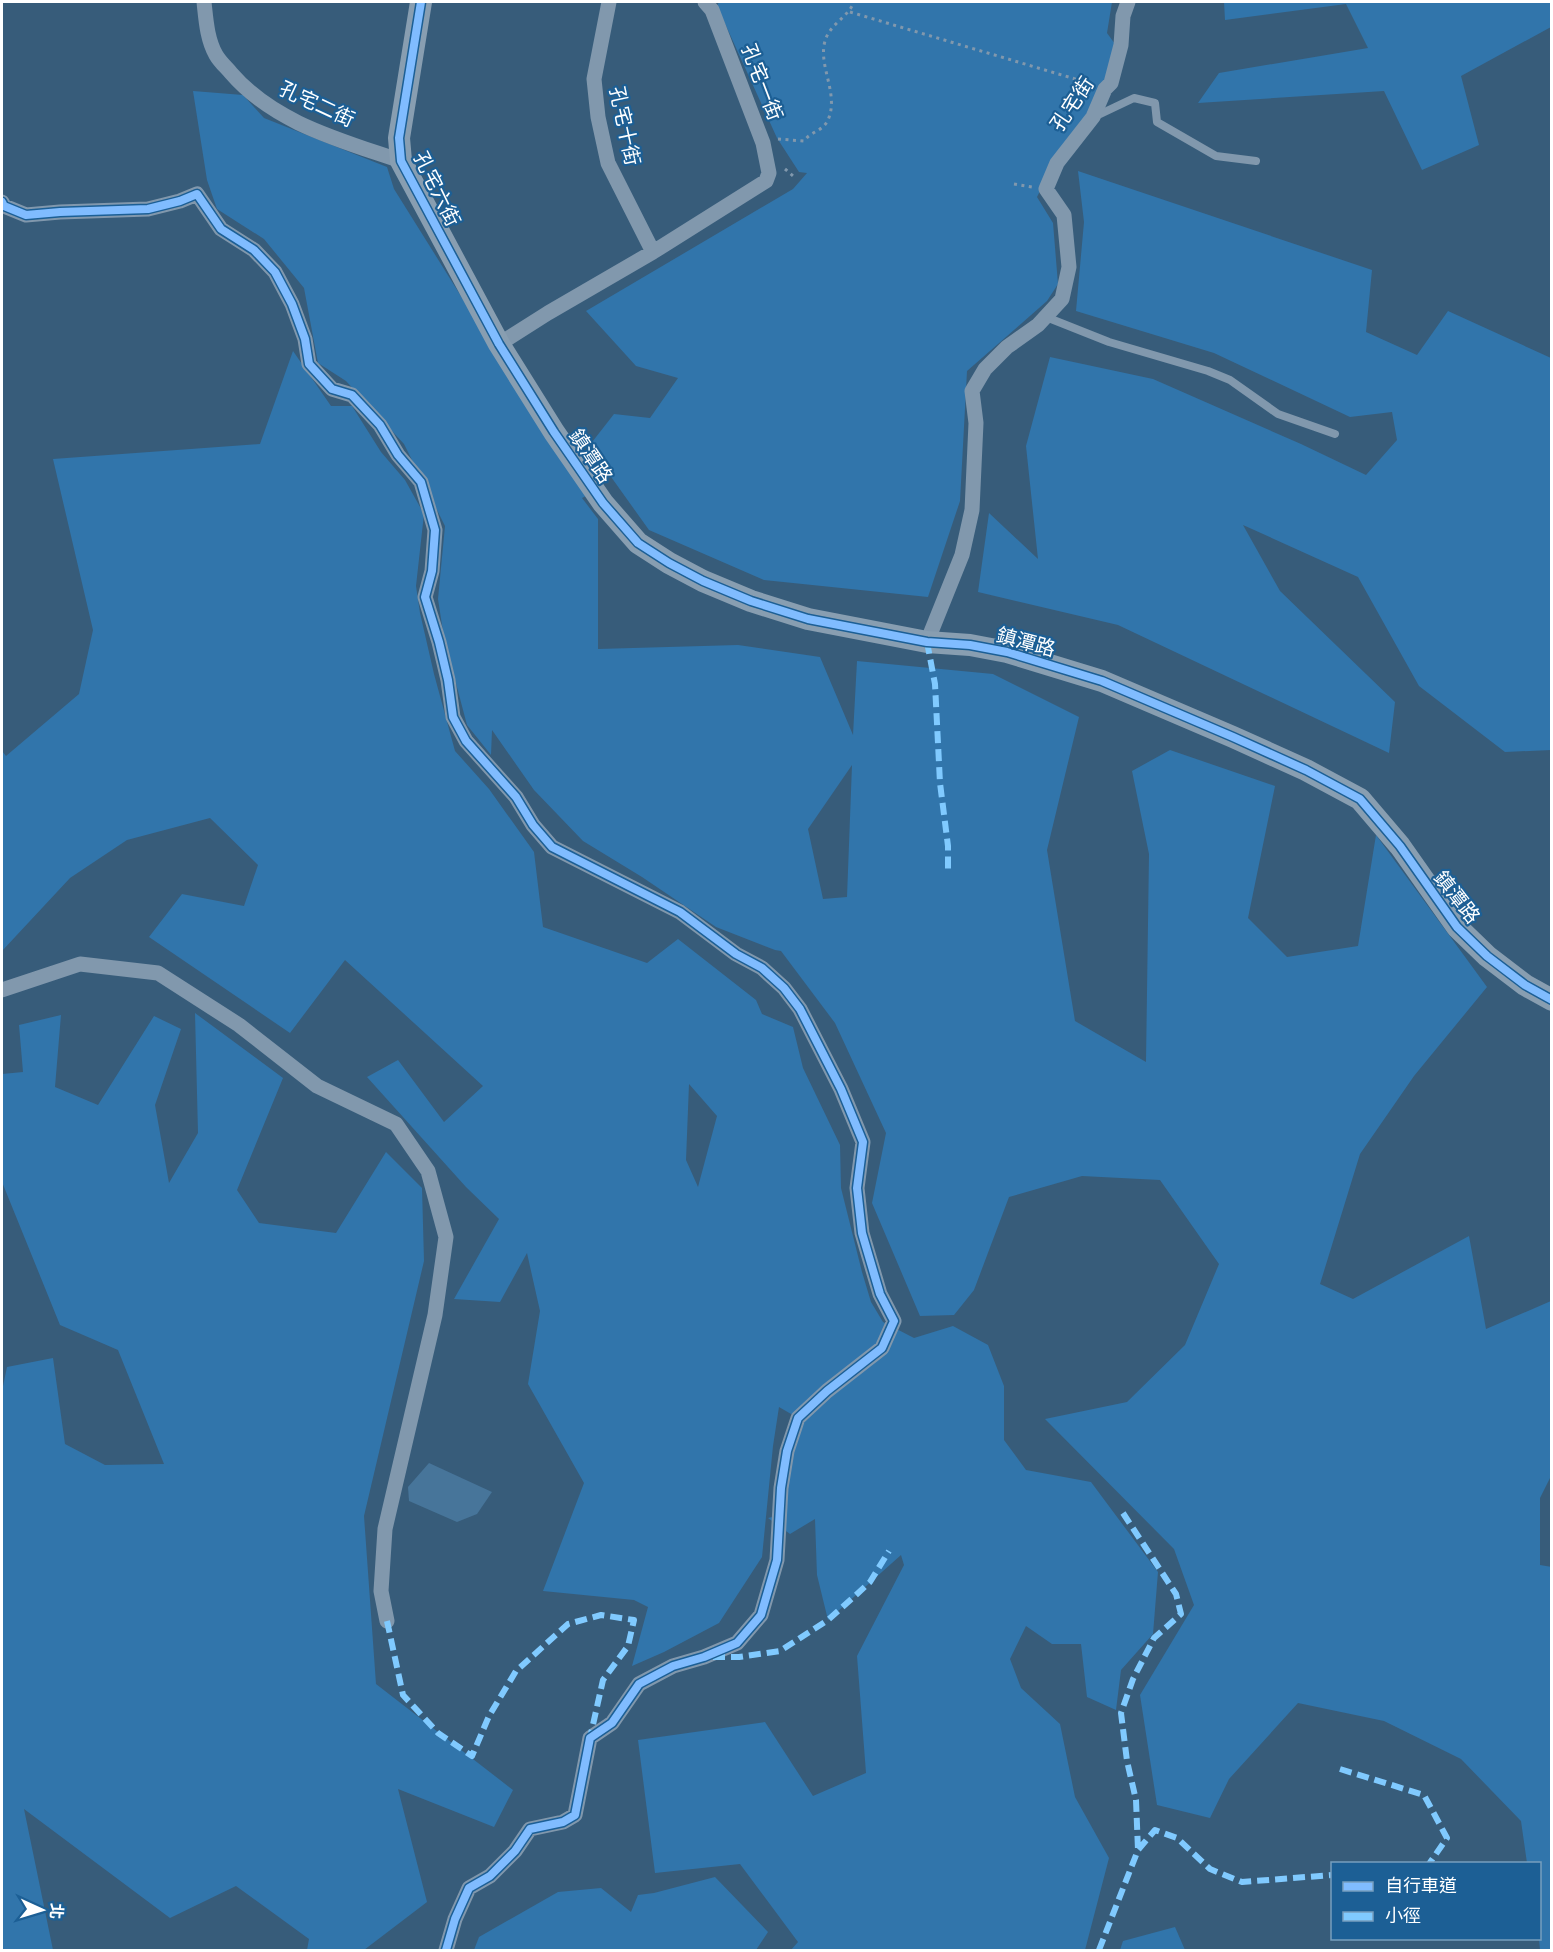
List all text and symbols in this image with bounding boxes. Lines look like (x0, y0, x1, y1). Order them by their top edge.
street label: 孔宅一街 (736, 40, 788, 124)
street label: 孔宅街 (1045, 72, 1099, 136)
street label: 孔宅二街 (276, 76, 358, 132)
street label: 孔宅十街 (605, 84, 645, 168)
street label: 孔宅六街 (409, 148, 465, 230)
street label: 鎮潭路 (564, 424, 618, 488)
street label: 鎮潭路 (994, 623, 1058, 661)
street label: 鎮潭路 (1429, 866, 1485, 928)
legend (1331, 1862, 1541, 1940)
text: 自行車道 (1385, 1875, 1457, 1897)
north arrow (12, 1880, 72, 1940)
text: 北 (46, 1902, 67, 1920)
text: 小徑 (1385, 1905, 1421, 1927)

